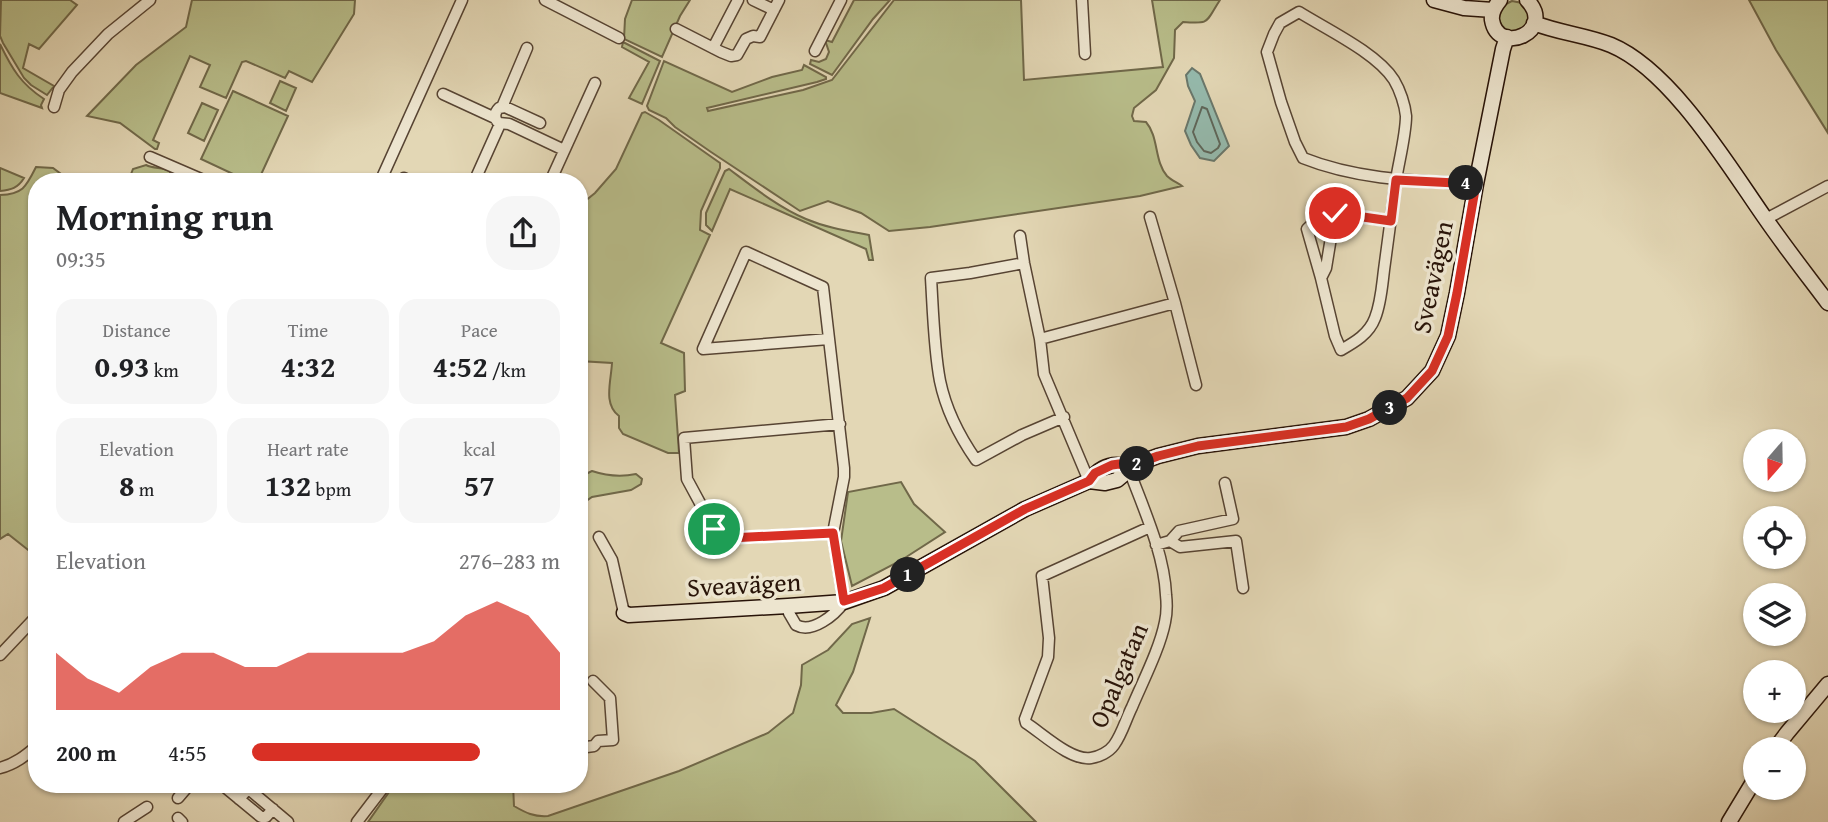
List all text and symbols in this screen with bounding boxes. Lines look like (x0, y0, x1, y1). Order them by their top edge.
pin: 4 (1448, 166, 1484, 200)
text: 4 (1461, 168, 1470, 196)
pin (1305, 183, 1365, 243)
text: Morning run (56, 188, 273, 244)
icon: check (1316, 194, 1354, 232)
button: share (486, 196, 560, 270)
street label: Sveavägen (1401, 217, 1463, 337)
text: 09:35 (56, 242, 106, 275)
text: Distance (103, 316, 171, 344)
text: Time (288, 316, 328, 344)
text: Pace (461, 316, 498, 344)
text: 0.93 (94, 344, 150, 388)
text: 4:32 (280, 344, 336, 388)
text: 4:52 (433, 344, 488, 388)
text: km (150, 356, 179, 384)
text: /km (488, 356, 526, 384)
pin: 3 (1372, 390, 1408, 426)
text: 3 (1385, 393, 1394, 421)
north arrow (1743, 429, 1806, 492)
map controls (1743, 429, 1806, 800)
text: Elevation (99, 435, 174, 463)
text: Heart rate (267, 435, 349, 463)
text: kcal (463, 435, 496, 463)
pin: 2 (1120, 447, 1154, 482)
text: 2 (1132, 449, 1141, 477)
text: 8 (119, 463, 135, 507)
text: 132 (265, 463, 311, 507)
text: 57 (464, 463, 495, 507)
text: m (135, 475, 154, 503)
text: bpm (311, 475, 351, 503)
pin (684, 499, 744, 559)
button: locate (1743, 506, 1806, 569)
icon: arrive (695, 510, 733, 548)
text: Elevation (56, 544, 146, 577)
text: 276–283 m (459, 544, 560, 577)
pin: 1 (890, 558, 926, 592)
text: 1 (903, 560, 912, 588)
street label: Sveavägen (686, 562, 802, 606)
button: layers (1743, 583, 1806, 646)
street label: Opalgatan (1078, 616, 1158, 734)
button: + (1743, 660, 1806, 723)
text: 200 m (56, 736, 117, 769)
text: 4:55 (168, 736, 207, 769)
button: − (1743, 737, 1806, 800)

